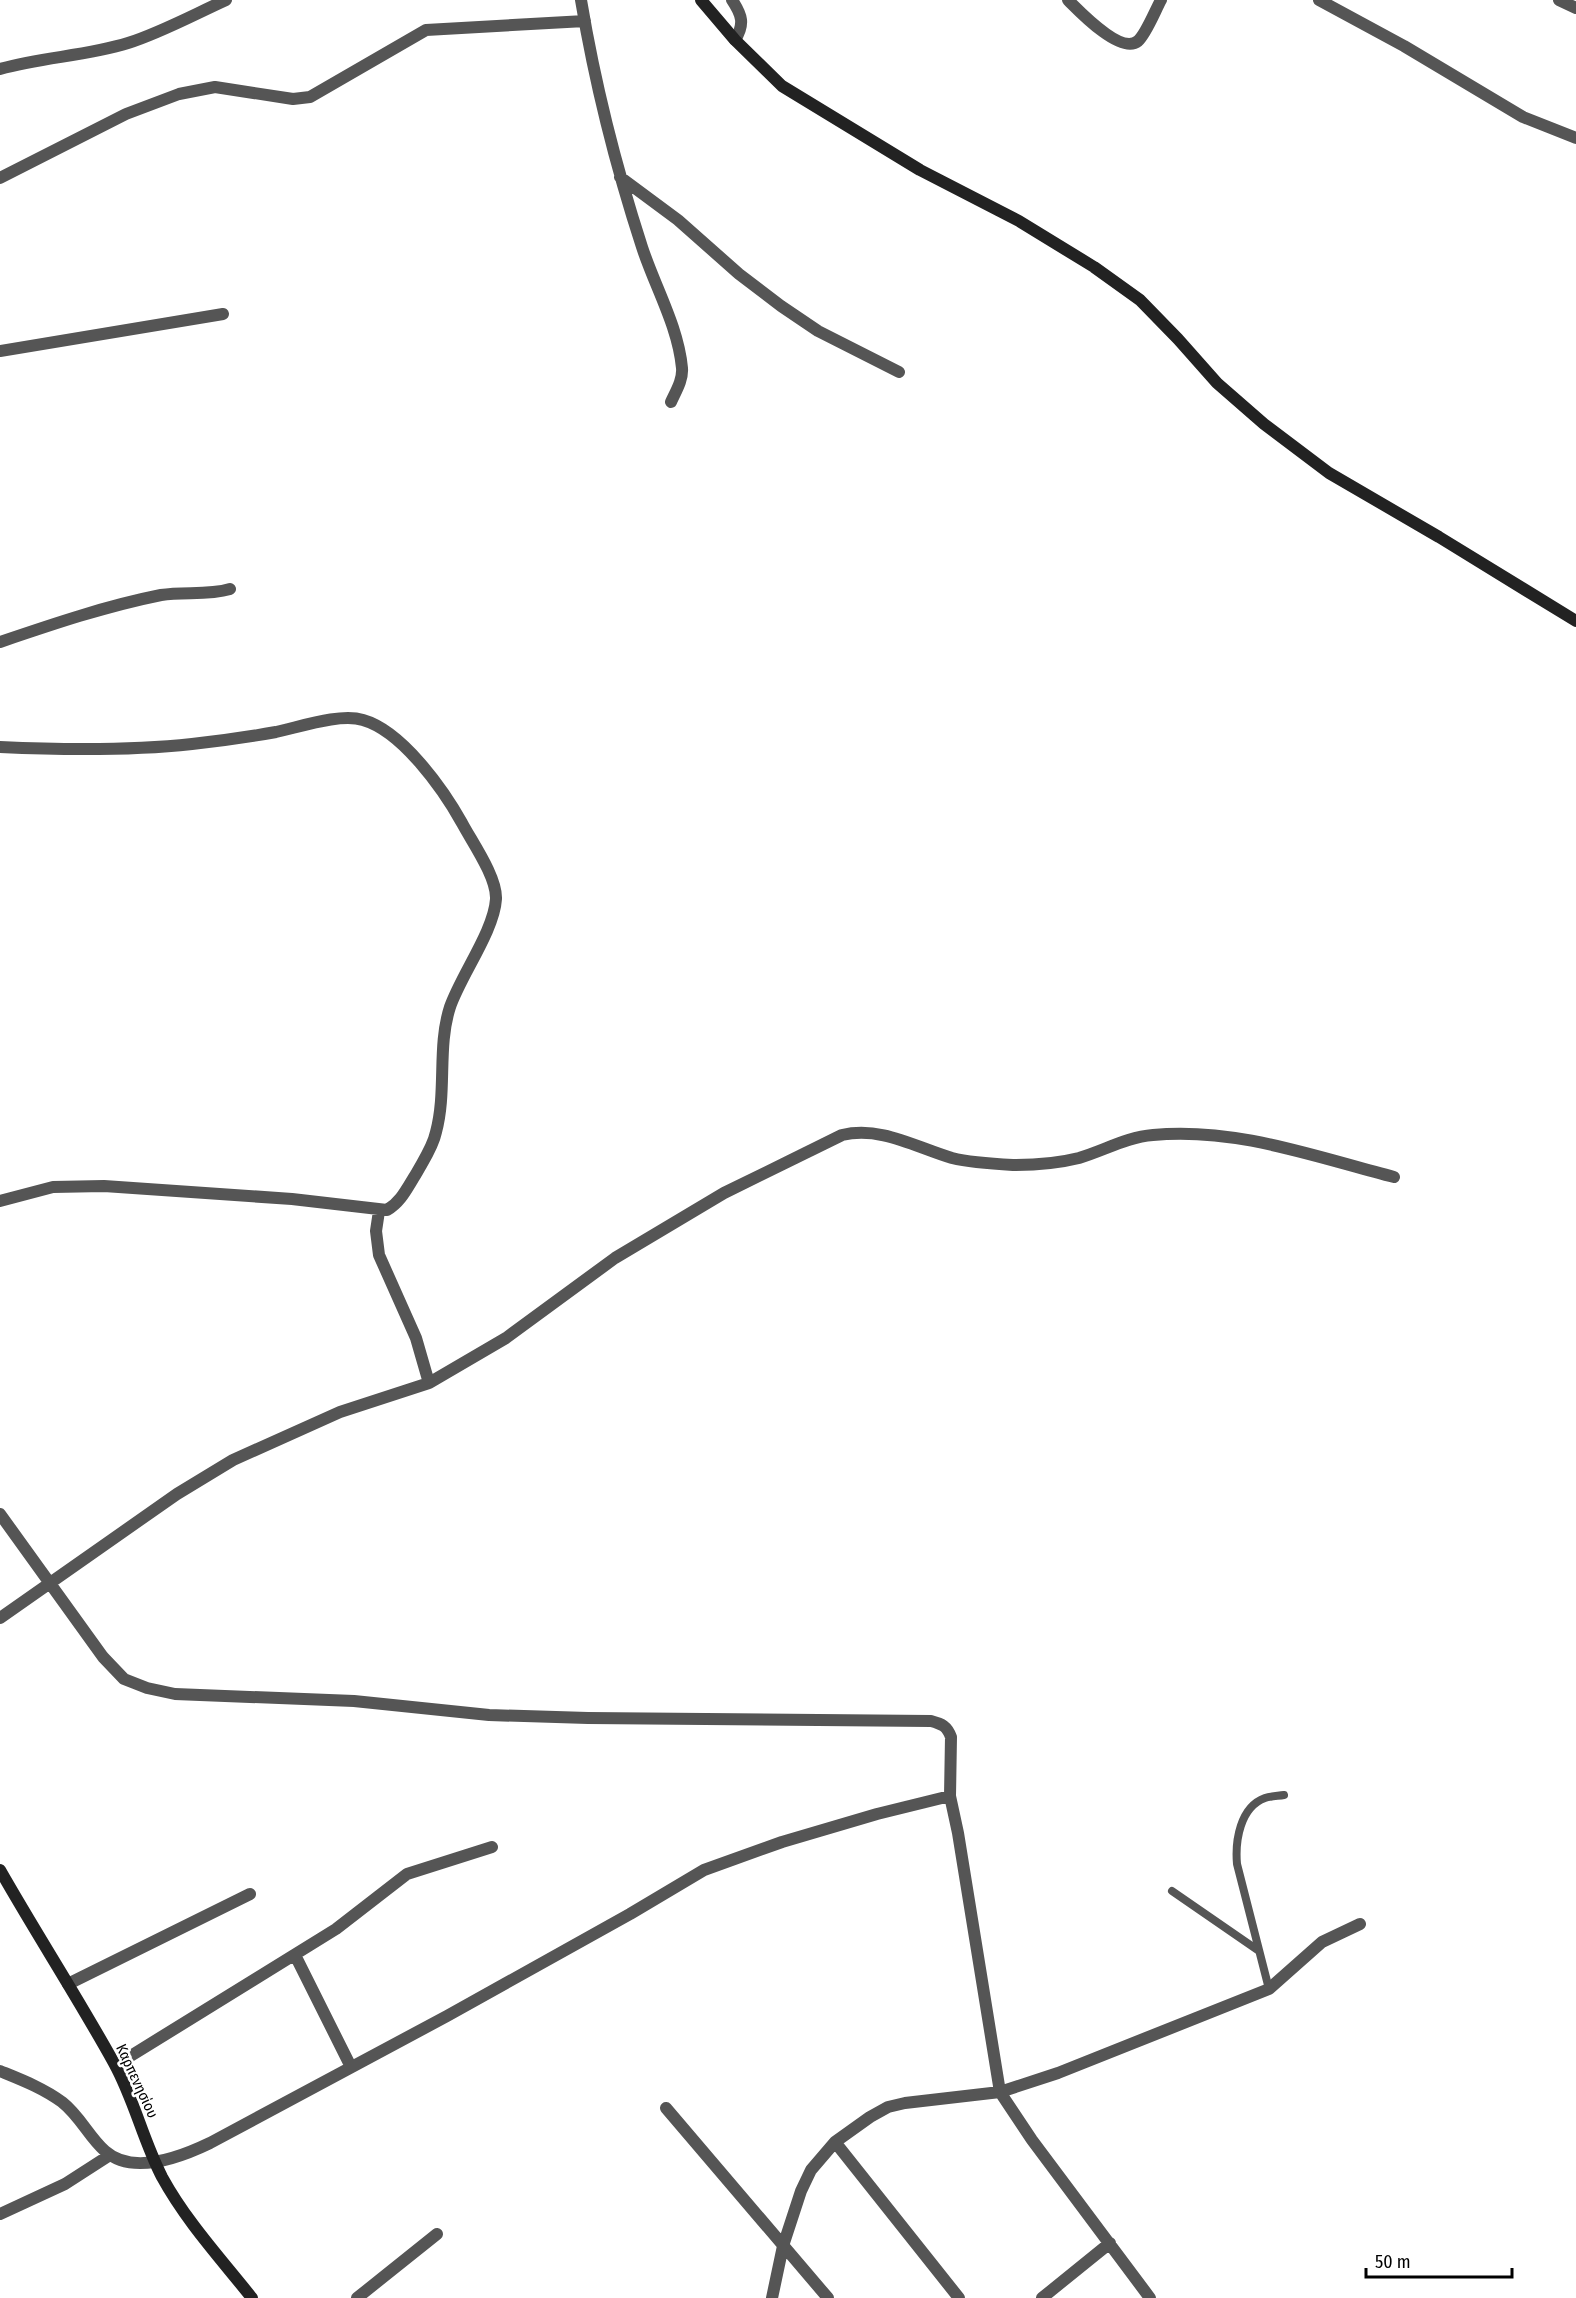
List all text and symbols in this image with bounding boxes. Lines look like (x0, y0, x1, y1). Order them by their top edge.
street label: Καρπενησίου (112, 2041, 162, 2121)
scale bar (1366, 2241, 1512, 2279)
text: 50 m (1375, 2251, 1411, 2273)

